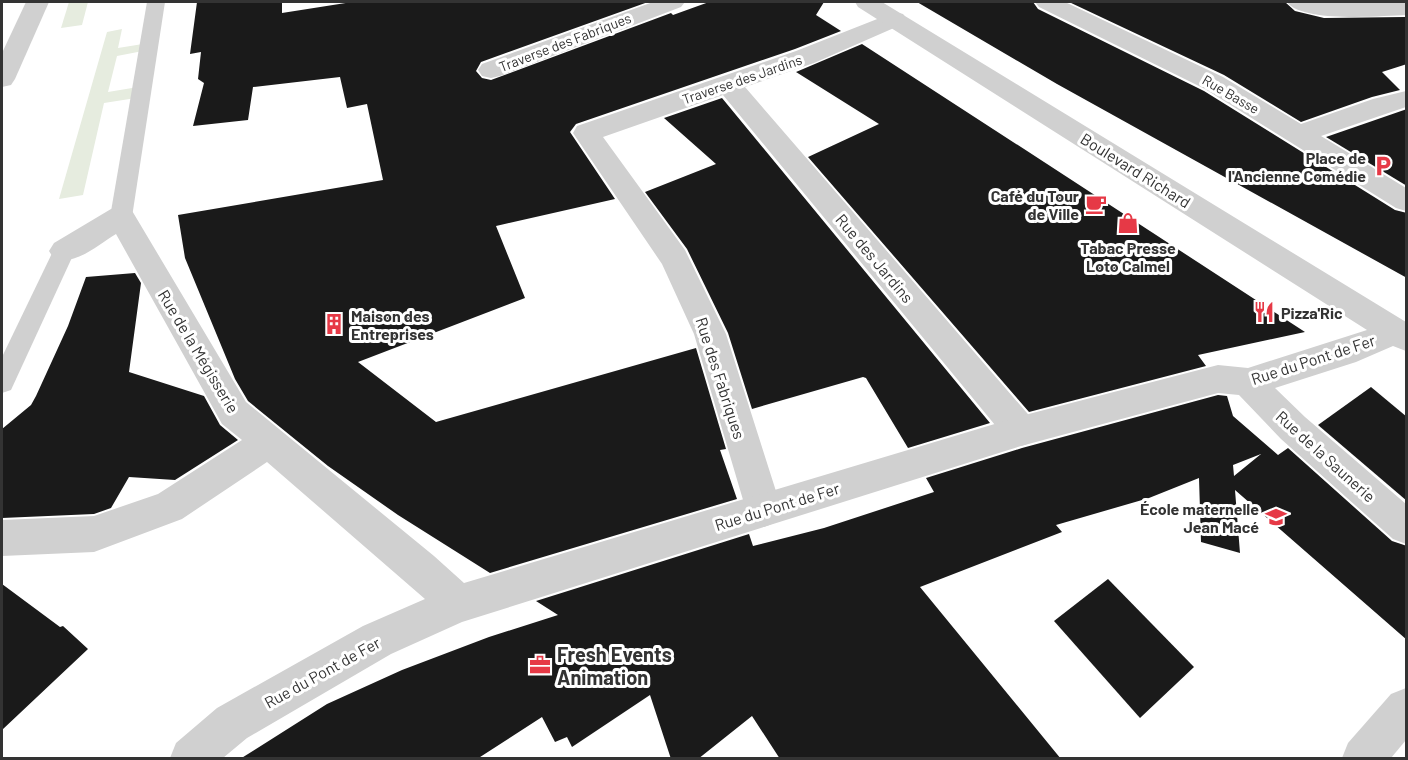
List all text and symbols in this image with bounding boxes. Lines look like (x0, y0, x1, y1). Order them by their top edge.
street label: Traverse des Fabriques (497, 9, 634, 75)
street label: Traverse des Jardins (680, 50, 804, 107)
street label: Rue Basse (1200, 71, 1262, 117)
street label: Boulevard Richard (1077, 129, 1195, 211)
place label: Place de l'Ancienne Comédie (1228, 148, 1366, 185)
parking icon: Place de l'Ancienne Comédie (1371, 154, 1395, 178)
place label: Café du Tour de Ville (991, 186, 1079, 223)
cafe icon: Café du Tour de Ville (1084, 192, 1108, 216)
street label: Rue des Jardins (832, 210, 918, 306)
shop icon: Tabac Presse Loto Calmel (1116, 211, 1140, 235)
place label: Tabac Presse Loto Calmel (1080, 238, 1176, 275)
street label: Rue de la Mégisserie (155, 286, 243, 416)
restaurant icon: Pizza'Ric (1252, 300, 1276, 324)
place label: Pizza'Ric (1281, 303, 1343, 322)
place label: Maison des Entreprises (351, 306, 434, 343)
building icon: Maison des Entreprises (322, 312, 346, 336)
street label: Rue des Fabriques (692, 315, 750, 441)
street label: Rue du Pont de Fer (1249, 330, 1378, 388)
street label: Rue de la Saunerie (1272, 406, 1380, 506)
street label: Rue du Pont de Fer (712, 478, 842, 534)
place label: École maternelle Jean Macé (1140, 499, 1259, 536)
school or university icon: École maternelle Jean Macé (1264, 505, 1288, 529)
street label: Rue du Pont de Fer (261, 632, 383, 712)
place label: Fresh Events Animation (557, 642, 672, 689)
office icon: Fresh Events Animation (528, 653, 552, 677)

